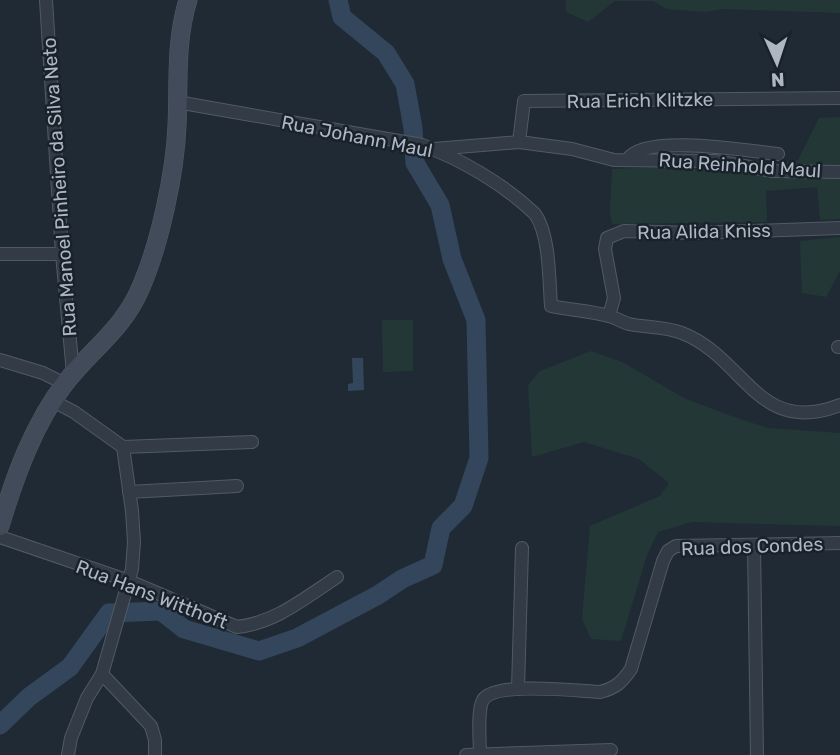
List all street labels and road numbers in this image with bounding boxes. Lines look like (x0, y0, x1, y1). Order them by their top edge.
street label: Rua Manoel Pinheiro da Silva Neto (38, 37, 81, 337)
street label: Rua Erich Klitzke (566, 88, 714, 113)
street label: Rua Johann Maul (279, 111, 434, 162)
street label: Rua Reinhold Maul (658, 148, 822, 183)
street label: Rua Alida Kniss (637, 219, 771, 244)
street label: Rua dos Condes (681, 533, 824, 560)
street label: Rua Hans Witthoft (73, 555, 231, 634)

